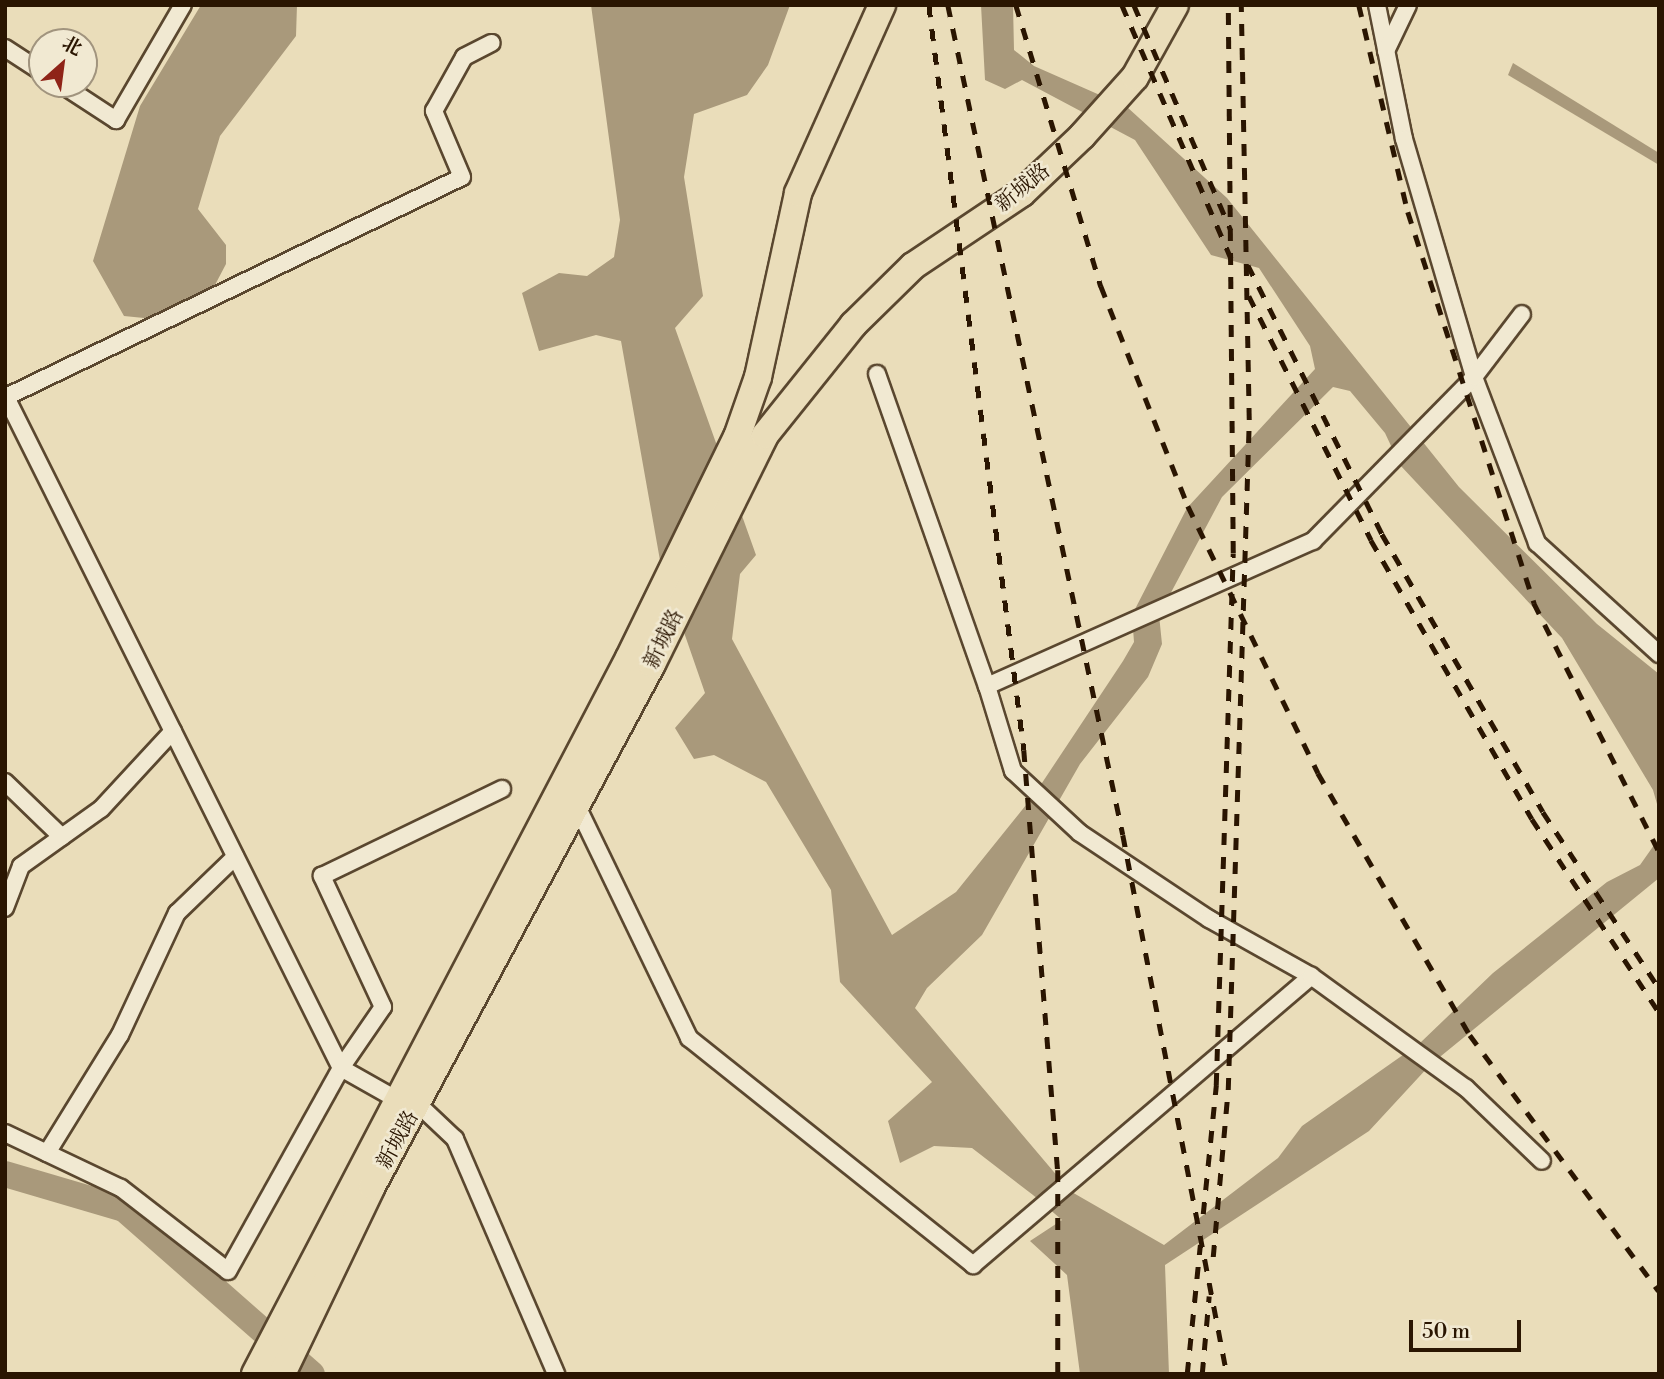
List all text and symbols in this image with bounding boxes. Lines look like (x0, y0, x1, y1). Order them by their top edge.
north arrow (28, 28, 98, 98)
text: 北 (58, 31, 86, 61)
street label: 新城路 (991, 158, 1055, 218)
street label: 新城路 (639, 605, 689, 673)
street label: 新城路 (372, 1106, 424, 1174)
scale bar (1412, 1306, 1524, 1350)
text: 50 m (1422, 1319, 1470, 1345)

